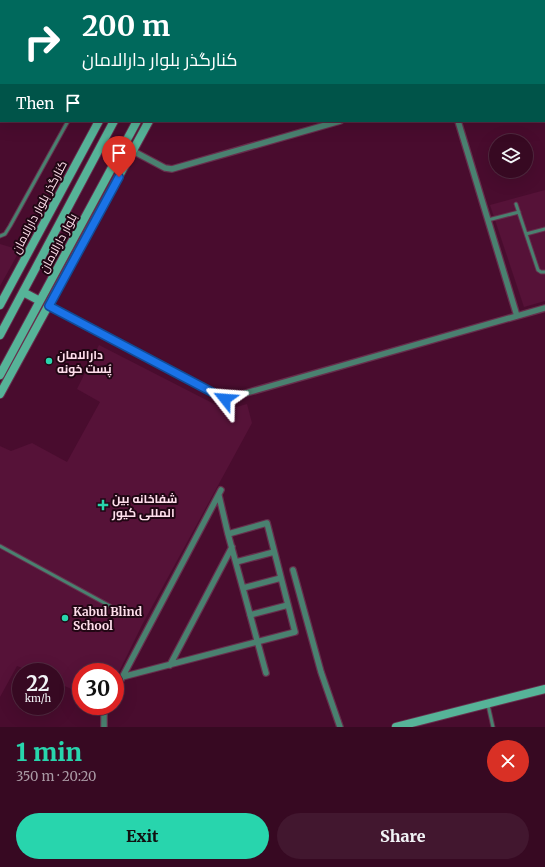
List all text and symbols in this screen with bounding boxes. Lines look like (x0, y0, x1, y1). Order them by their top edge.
text: 200 m (82, 8, 170, 44)
icon: right (16, 16, 68, 68)
text: کنارگذر بلوار دارالامان (82, 48, 238, 71)
icon: arrive (62, 92, 84, 114)
text: Then (16, 94, 54, 113)
map controls (489, 134, 533, 178)
button: layers (489, 134, 533, 178)
pin (102, 136, 136, 177)
icon: arrive (108, 142, 130, 164)
street label: کنارگذر بلوار دارالامان (8, 158, 70, 256)
street label: بلوار دارالامان (36, 211, 80, 275)
place label: دارالامان پُست خونه (57, 347, 112, 378)
marker: دارالامان پُست خونه (44, 356, 54, 366)
position arrow (204, 378, 246, 420)
place label: شفاخانه بین المللی کیور (111, 491, 178, 521)
marker: شفاخانه بین المللی کیور (97, 499, 109, 511)
place label: Kabul Blind School (73, 604, 143, 633)
marker: Kabul Blind School (60, 613, 70, 623)
speed limit sign: 30 (72, 663, 124, 715)
text: 22 (26, 671, 50, 696)
text: km/h (25, 692, 51, 705)
text: 1 min (16, 737, 82, 768)
button: close (487, 740, 529, 782)
text: 350 m · 20:20 (16, 768, 97, 785)
button: Exit (16, 813, 269, 859)
button: Share (277, 813, 529, 859)

